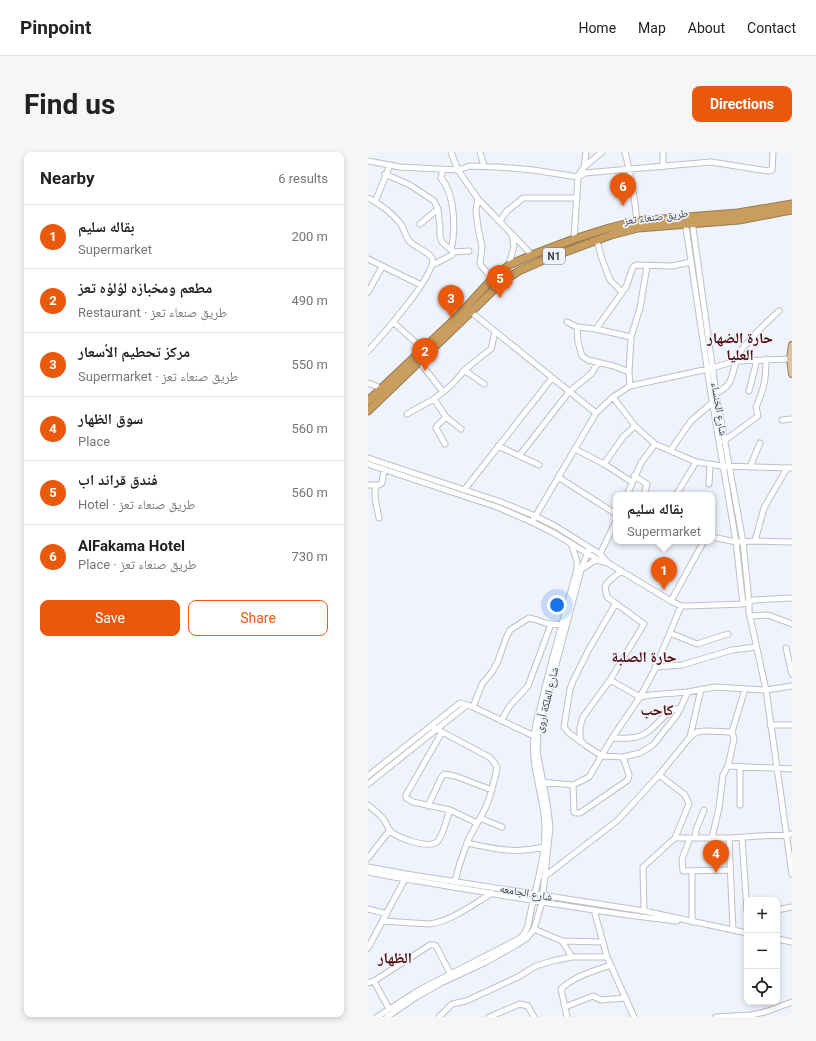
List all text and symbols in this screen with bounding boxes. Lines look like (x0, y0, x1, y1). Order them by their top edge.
text: Pinpoint (20, 16, 91, 39)
text: Home (578, 20, 616, 36)
text: Map (638, 20, 666, 36)
text: About (688, 20, 725, 36)
text: Contact (747, 20, 796, 36)
button: Directions (692, 86, 792, 122)
text: Find us (24, 88, 115, 121)
text: Nearby (40, 168, 95, 188)
text: 6 results (278, 171, 328, 186)
pin: 6 (610, 173, 636, 206)
street label: طريق صنعاء تعز (622, 207, 689, 228)
text: بقاله سليم (78, 218, 135, 236)
text: 1 (49, 229, 57, 244)
text: 200 m (291, 229, 328, 244)
text: Supermarket (78, 242, 152, 257)
road number: N1 (543, 248, 565, 264)
pin: 5 (487, 265, 513, 298)
text: مطعم ومخبازه لؤلؤه تعز (78, 279, 212, 297)
pin: 3 (438, 285, 464, 318)
text: 2 (49, 293, 57, 308)
text: 490 m (291, 293, 328, 308)
text: Restaurant · طريق صنعاء تعز (78, 305, 227, 320)
district label: حارة الضهار العليا (706, 329, 773, 364)
pin: 2 (412, 338, 438, 371)
text: مركز تحطيم الأسعار (78, 343, 190, 361)
text: 3 (49, 357, 57, 372)
text: 550 m (291, 357, 328, 372)
text: Supermarket · طريق صنعاء تعز (78, 369, 238, 384)
street label: شارع الخنساء (708, 381, 730, 437)
text: سوق الظهار (78, 410, 143, 428)
text: 4 (49, 421, 57, 436)
text: 560 m (291, 421, 328, 436)
text: Place (78, 434, 110, 449)
text: فندق قراند اب (78, 471, 158, 489)
text: 5 (49, 485, 57, 500)
text: 560 m (291, 485, 328, 500)
popup (613, 492, 715, 544)
text: Hotel · طريق صنعاء تعز (78, 497, 195, 512)
text: بقاله سليم (627, 500, 684, 518)
text: Supermarket (627, 524, 701, 539)
text: AlFakama Hotel (78, 537, 185, 555)
text: 6 (49, 549, 57, 564)
text: 730 m (291, 549, 328, 564)
text: Place · طريق صنعاء تعز (78, 557, 197, 572)
pin: 1 (651, 557, 677, 590)
your location (547, 595, 567, 615)
button: Save (40, 600, 180, 636)
button: Share (188, 600, 328, 636)
district label: حارة الصلبة (611, 648, 677, 666)
street label: شارع الملكة أروى (532, 666, 561, 734)
district label: كاحب (641, 701, 674, 719)
pin: 4 (703, 840, 729, 873)
street label: شارع الجامعه (499, 882, 553, 904)
map controls (744, 897, 780, 1005)
button: + (744, 897, 780, 933)
button: − (744, 933, 780, 969)
district label: الظهار (377, 949, 412, 967)
button: locate (744, 969, 780, 1005)

